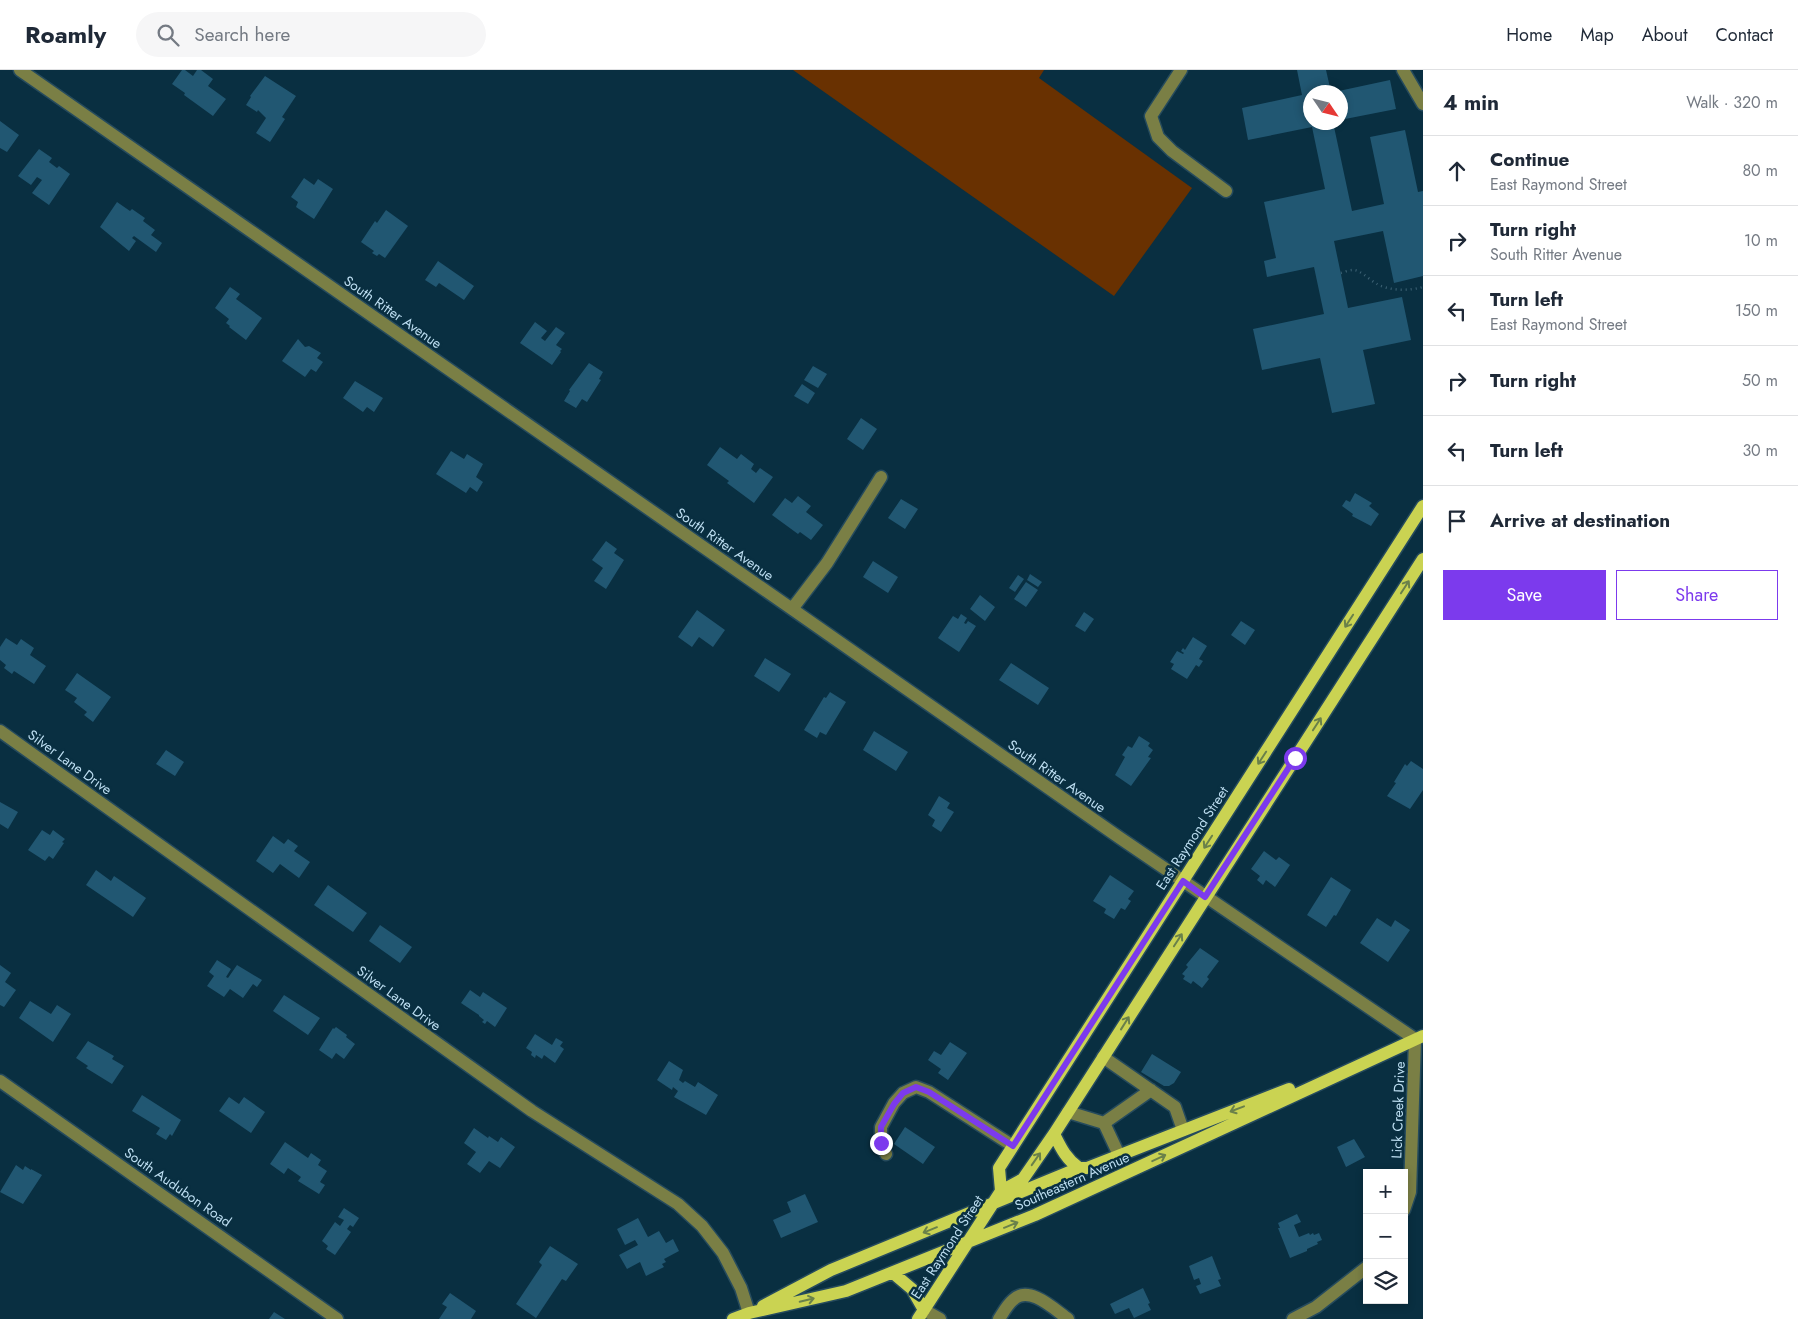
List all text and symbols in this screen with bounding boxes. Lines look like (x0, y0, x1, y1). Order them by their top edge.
search box (136, 12, 486, 57)
text: Roamly (25, 17, 106, 52)
icon: search (154, 21, 182, 49)
text: Search here (194, 21, 290, 48)
text: Home (1506, 22, 1552, 48)
text: Map (1580, 22, 1614, 48)
text: About (1642, 22, 1687, 48)
text: Contact (1715, 22, 1773, 48)
north arrow (1303, 85, 1348, 130)
text: 4 min (1443, 88, 1499, 118)
text: Walk · 320 m (1686, 91, 1778, 114)
text: Continue (1490, 146, 1569, 173)
icon: ahead (1443, 157, 1471, 185)
text: 80 m (1742, 159, 1778, 182)
text: East Raymond Street (1490, 173, 1627, 196)
text: Turn right (1490, 216, 1576, 243)
icon: right (1443, 227, 1471, 255)
text: 10 m (1744, 229, 1778, 252)
text: South Ritter Avenue (1490, 243, 1622, 266)
street label: South Ritter Avenue (340, 271, 446, 353)
text: Turn left (1490, 286, 1563, 313)
icon: left (1443, 297, 1471, 325)
text: 150 m (1735, 299, 1778, 322)
text: East Raymond Street (1490, 313, 1627, 336)
icon: right (1443, 367, 1471, 395)
text: Turn right (1490, 367, 1576, 394)
text: 50 m (1742, 369, 1778, 392)
icon: left (1443, 437, 1471, 465)
text: Turn left (1490, 437, 1563, 464)
text: 30 m (1742, 439, 1778, 462)
street label: South Ritter Avenue (672, 503, 778, 585)
icon: arrive (1443, 507, 1471, 535)
text: Arrive at destination (1490, 507, 1670, 534)
button: Save (1443, 570, 1606, 620)
button: Share (1616, 570, 1778, 620)
one-way arrow (1400, 580, 1410, 594)
one-way arrow (1344, 613, 1354, 627)
one-way arrow (1312, 717, 1322, 731)
street label: Silver Lane Drive (24, 725, 116, 799)
street label: South Ritter Avenue (1004, 735, 1110, 817)
route start (1284, 747, 1307, 770)
one-way arrow (1257, 750, 1267, 764)
street label: East Raymond Street (1151, 782, 1233, 894)
one-way arrow (1203, 835, 1213, 849)
one-way arrow (1173, 933, 1183, 947)
street label: Silver Lane Drive (353, 961, 445, 1035)
one-way arrow (1119, 1016, 1130, 1030)
street label: Lick Creek Drive (1386, 1061, 1410, 1159)
one-way arrow (1230, 1105, 1245, 1115)
route end (870, 1132, 893, 1155)
street label: South Audubon Road (120, 1143, 236, 1231)
street label: Southeastern Avenue (1012, 1147, 1132, 1215)
one-way arrow (1031, 1153, 1041, 1167)
one-way arrow (1151, 1153, 1166, 1163)
map controls (1363, 1169, 1408, 1304)
button: + (1363, 1169, 1408, 1214)
street label: East Raymond Street (906, 1191, 988, 1303)
button: − (1363, 1214, 1408, 1259)
one-way arrow (1003, 1220, 1018, 1229)
one-way arrow (923, 1226, 938, 1235)
button: layers (1363, 1259, 1408, 1304)
one-way arrow (799, 1295, 815, 1304)

